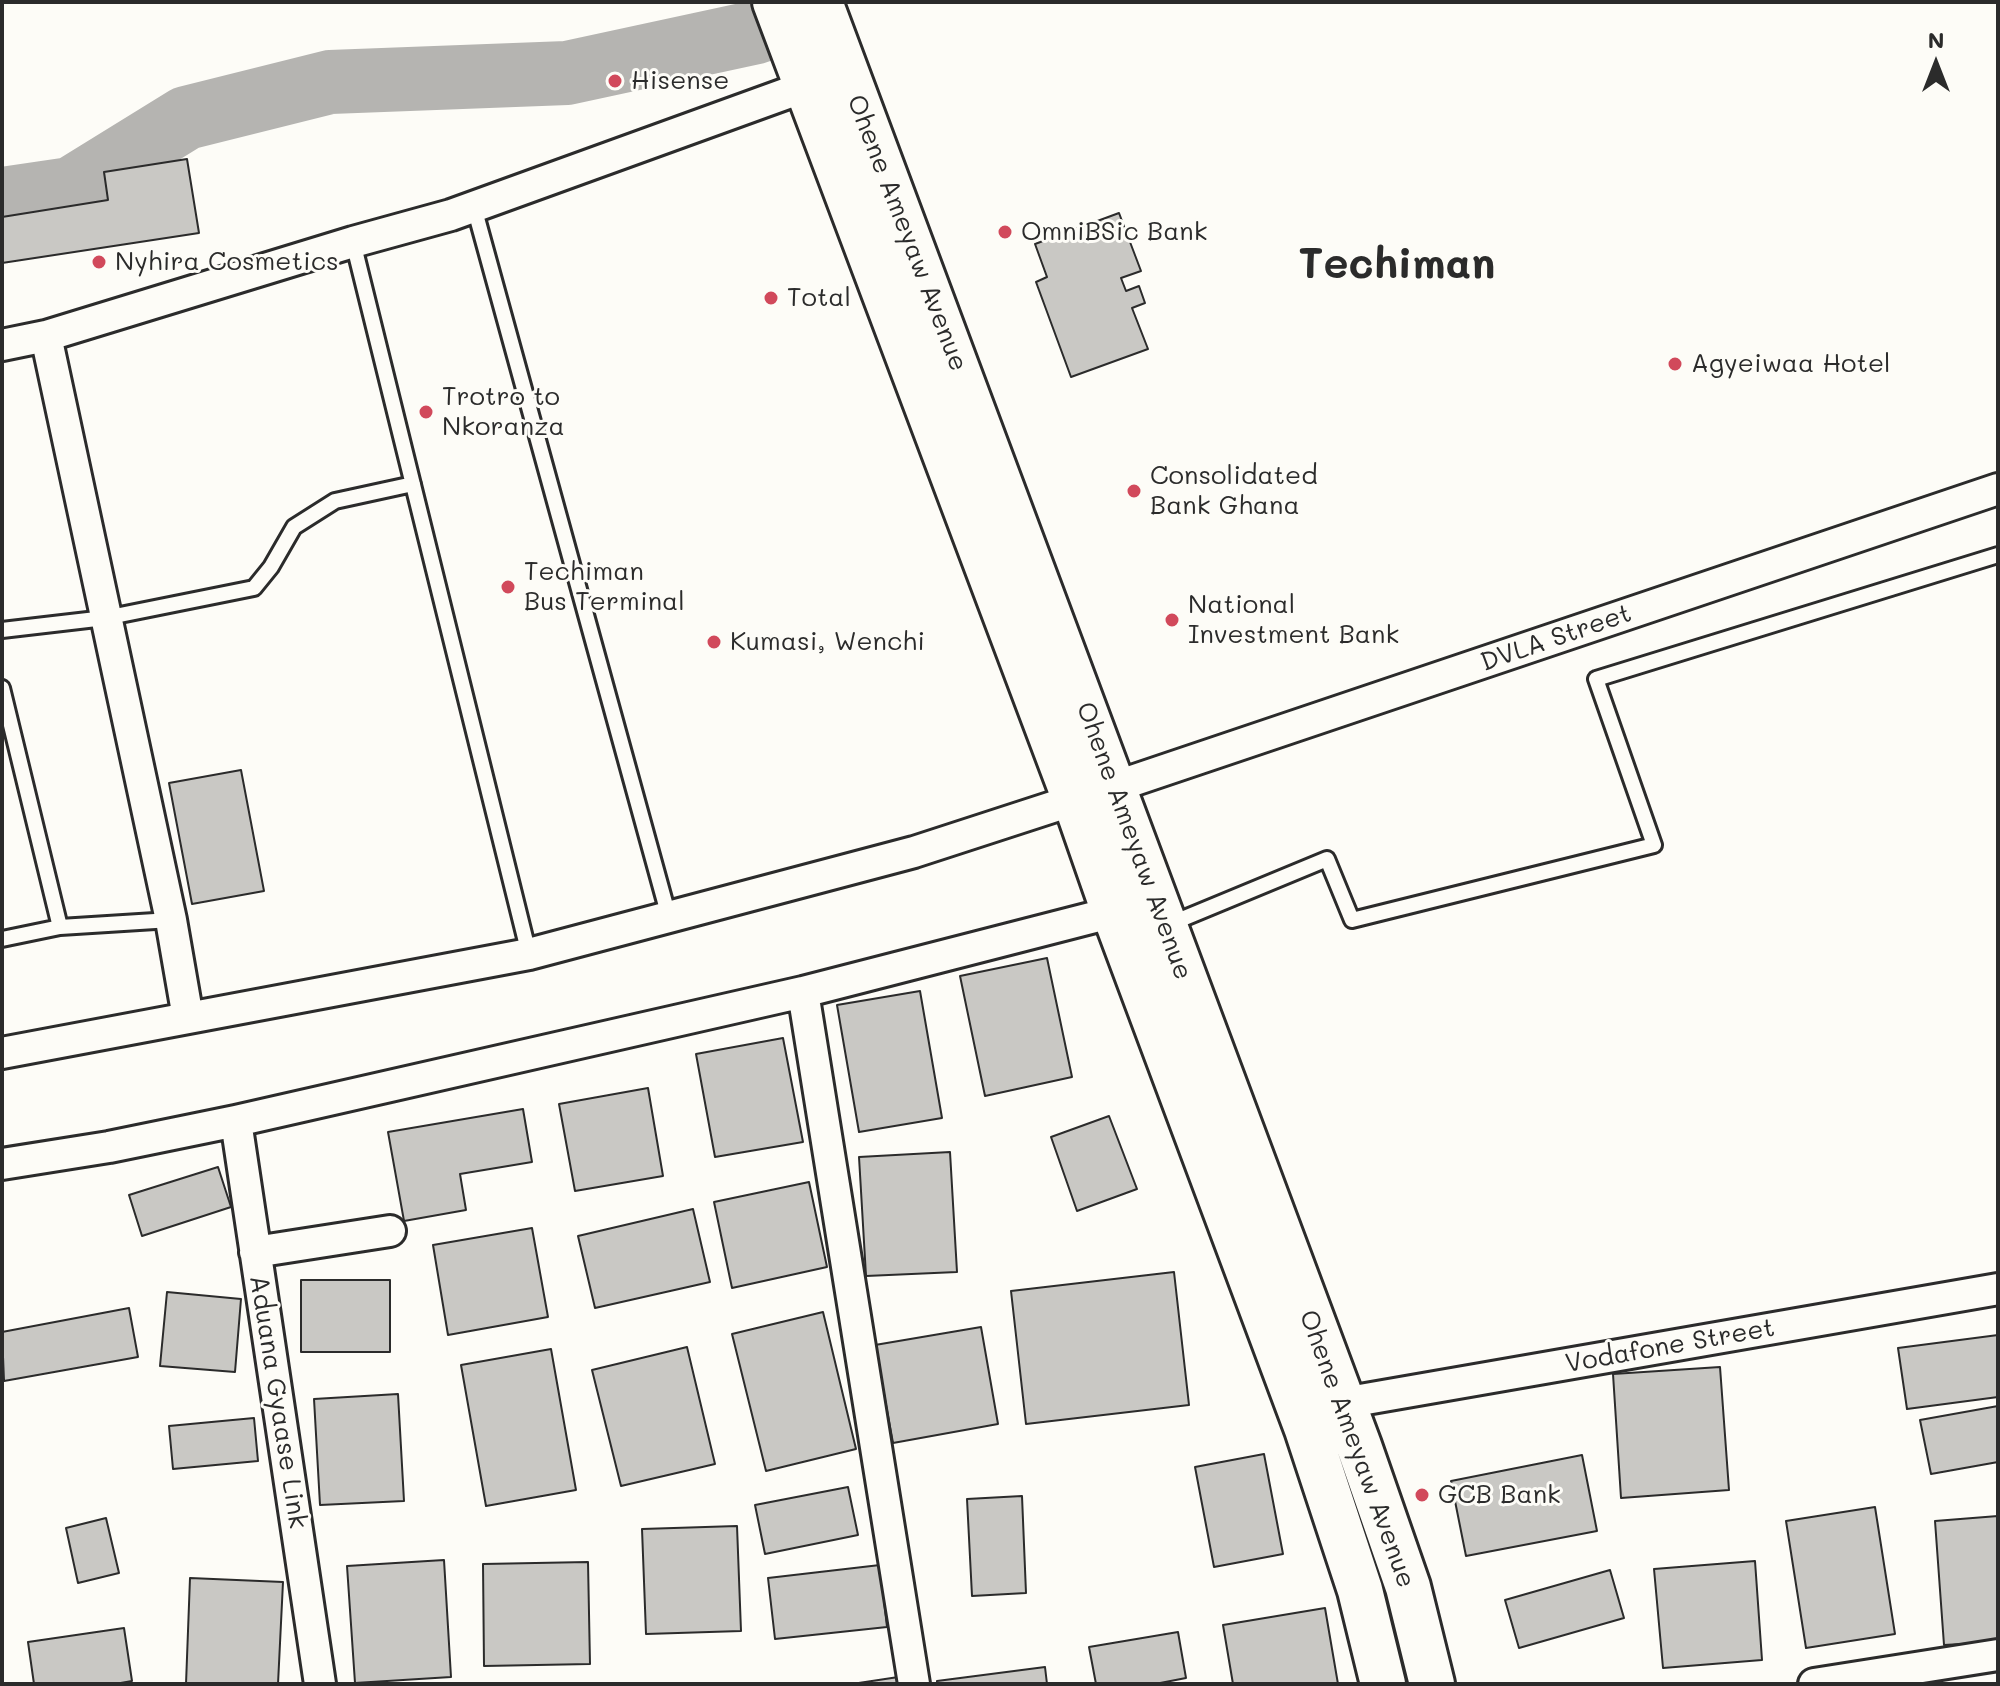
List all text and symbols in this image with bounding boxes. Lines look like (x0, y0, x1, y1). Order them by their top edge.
north arrow (1896, 24, 1976, 104)
text: N (1928, 25, 1944, 54)
place label: Hisense (631, 65, 729, 97)
marker: Hisense (606, 72, 624, 90)
street label: Ohene Ameyaw Avenue (840, 91, 974, 375)
place label: OmniBSic Bank (1021, 216, 1208, 248)
marker: OmniBSic Bank (996, 223, 1014, 241)
district label: Techiman (1299, 240, 1495, 290)
place label: Nyhira Cosmetics (115, 246, 339, 278)
marker: Nyhira Cosmetics (90, 253, 108, 271)
place label: Total (787, 282, 851, 314)
marker: Total (762, 289, 780, 307)
place label: Agyeiwaa Hotel (1691, 348, 1891, 380)
marker: Agyeiwaa Hotel (1666, 355, 1684, 373)
place label: Trotro to Nkoranza (442, 381, 565, 442)
marker: Trotro to Nkoranza (417, 403, 435, 421)
place label: Consolidated Bank Ghana (1150, 460, 1318, 522)
marker: Consolidated Bank Ghana (1125, 482, 1143, 500)
place label: Techiman Bus Terminal (524, 556, 685, 618)
marker: Techiman Bus Terminal (499, 578, 517, 596)
place label: National Investment Bank (1188, 589, 1399, 650)
street label: DVLA Street (1477, 598, 1635, 678)
marker: National Investment Bank (1163, 611, 1181, 629)
place label: Kumasi, Wenchi (730, 626, 925, 658)
marker: Kumasi, Wenchi (705, 633, 723, 651)
street label: Ohene Ameyaw Avenue (1069, 698, 1199, 984)
street label: Aduana Gyaase Link (243, 1273, 313, 1531)
street label: Ohene Ameyaw Avenue (1292, 1306, 1422, 1592)
street label: Vodafone Street (1563, 1312, 1777, 1380)
place label: GCB Bank (1438, 1479, 1561, 1511)
marker: GCB Bank (1413, 1486, 1431, 1504)

